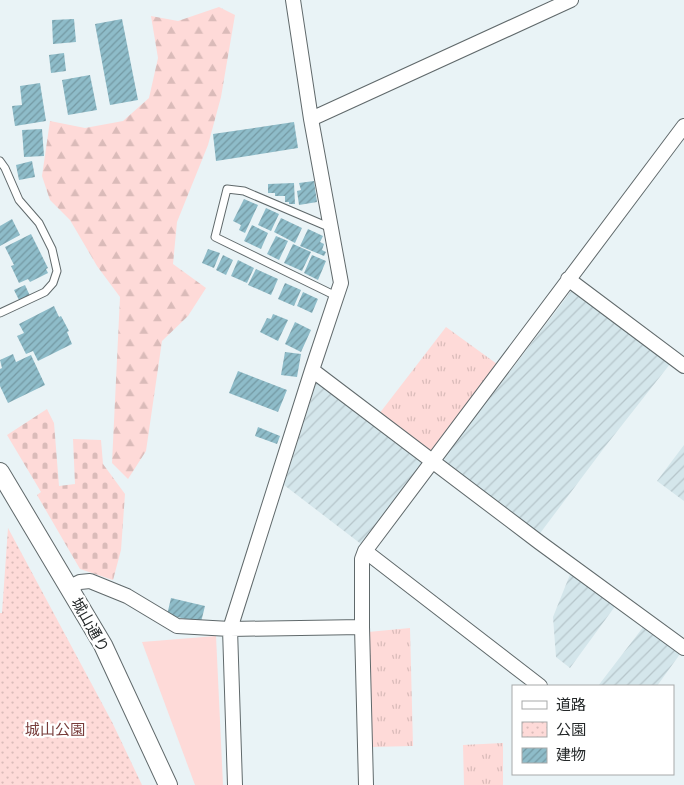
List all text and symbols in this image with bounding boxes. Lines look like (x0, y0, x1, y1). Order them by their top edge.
street label: 城山通り (68, 594, 113, 656)
legend (512, 685, 674, 775)
text: 道路 (556, 695, 586, 714)
park label: 城山公園 (25, 720, 85, 739)
text: 公園 (556, 720, 586, 739)
text: 建物 (556, 745, 586, 764)

